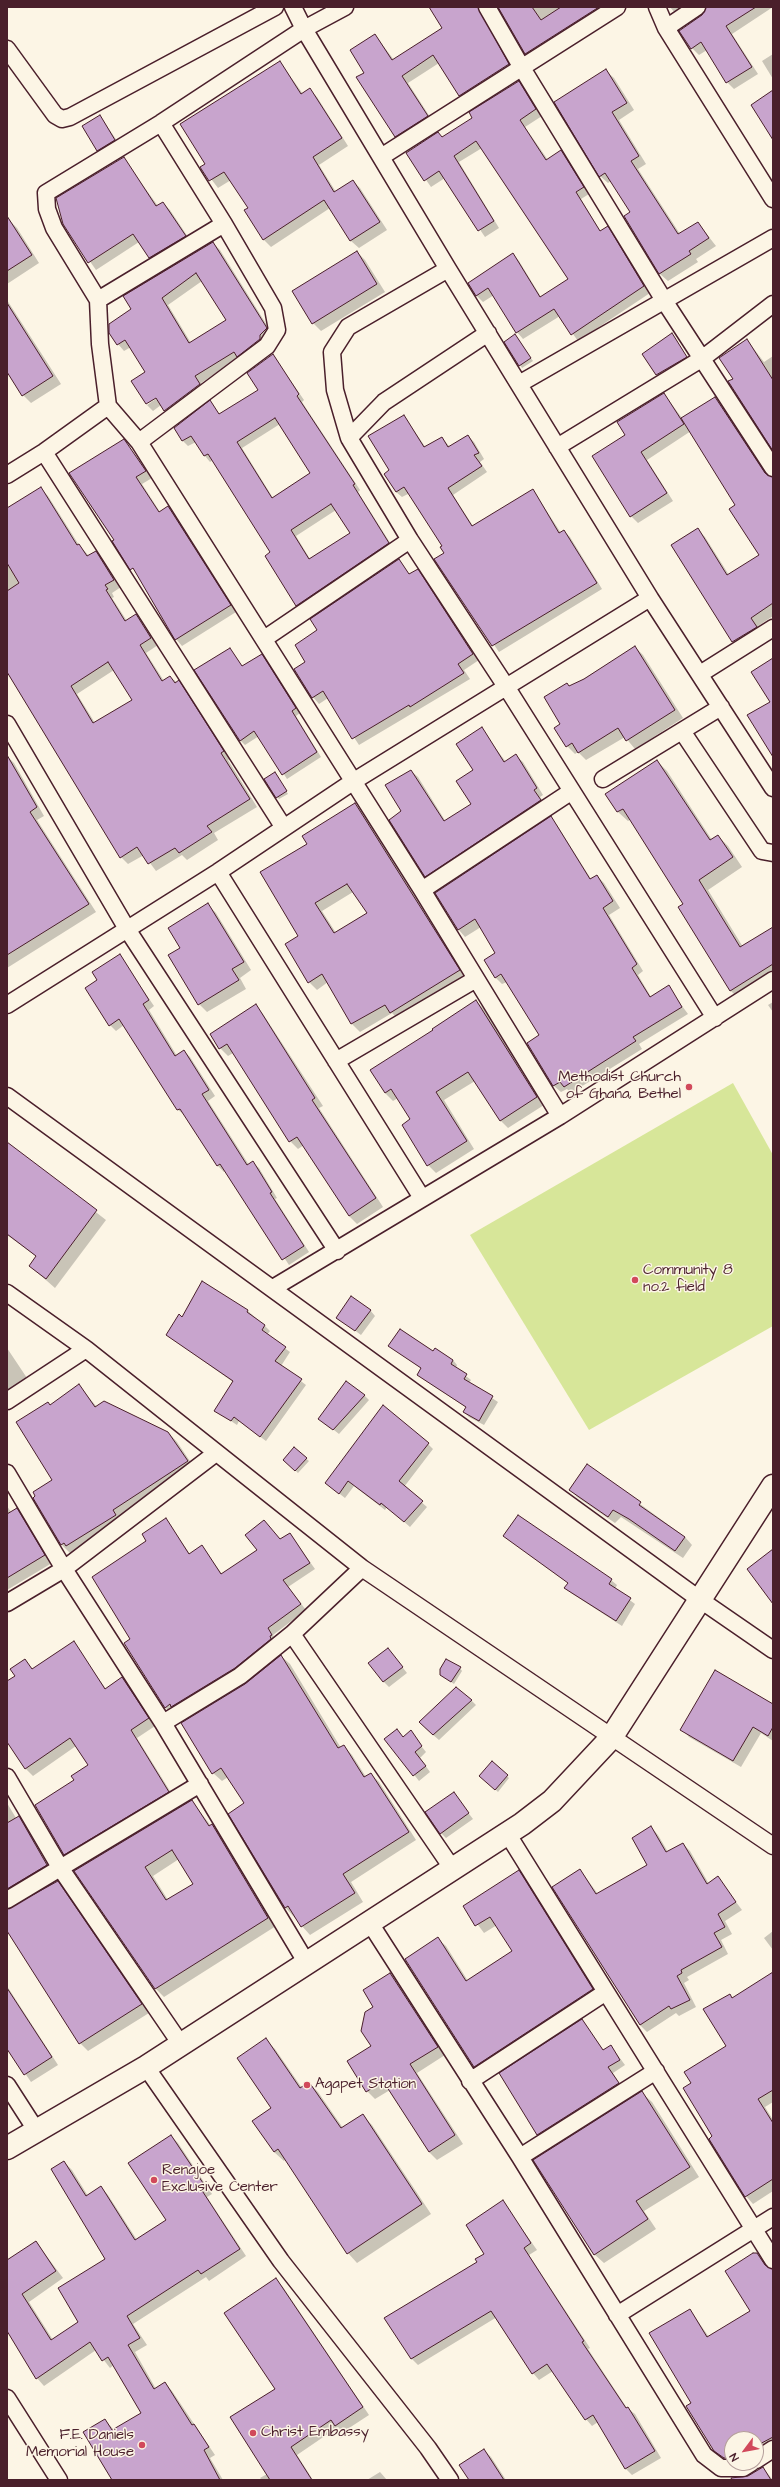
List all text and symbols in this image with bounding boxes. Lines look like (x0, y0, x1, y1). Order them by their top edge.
place label: Methodist Church of Ghana, Bethel (558, 1069, 681, 1104)
marker: Methodist Church of Ghana, Bethel (684, 1082, 694, 1092)
place label: Community 8 no.2 field (643, 1262, 733, 1297)
marker: Community 8 no.2 field (630, 1275, 640, 1285)
place label: Agapet Station (315, 2076, 416, 2094)
marker: Agapet Station (302, 2080, 312, 2090)
place label: Renajoe Exclusive Center (162, 2162, 278, 2197)
marker: Renajoe Exclusive Center (149, 2175, 159, 2185)
place label: Christ Embassy (261, 2424, 369, 2442)
place label: F.E. Daniels Memorial House (26, 2427, 134, 2462)
marker: Christ Embassy (248, 2428, 258, 2438)
north arrow (724, 2431, 764, 2471)
marker: F.E. Daniels Memorial House (137, 2440, 147, 2450)
text: N (726, 2450, 742, 2464)

